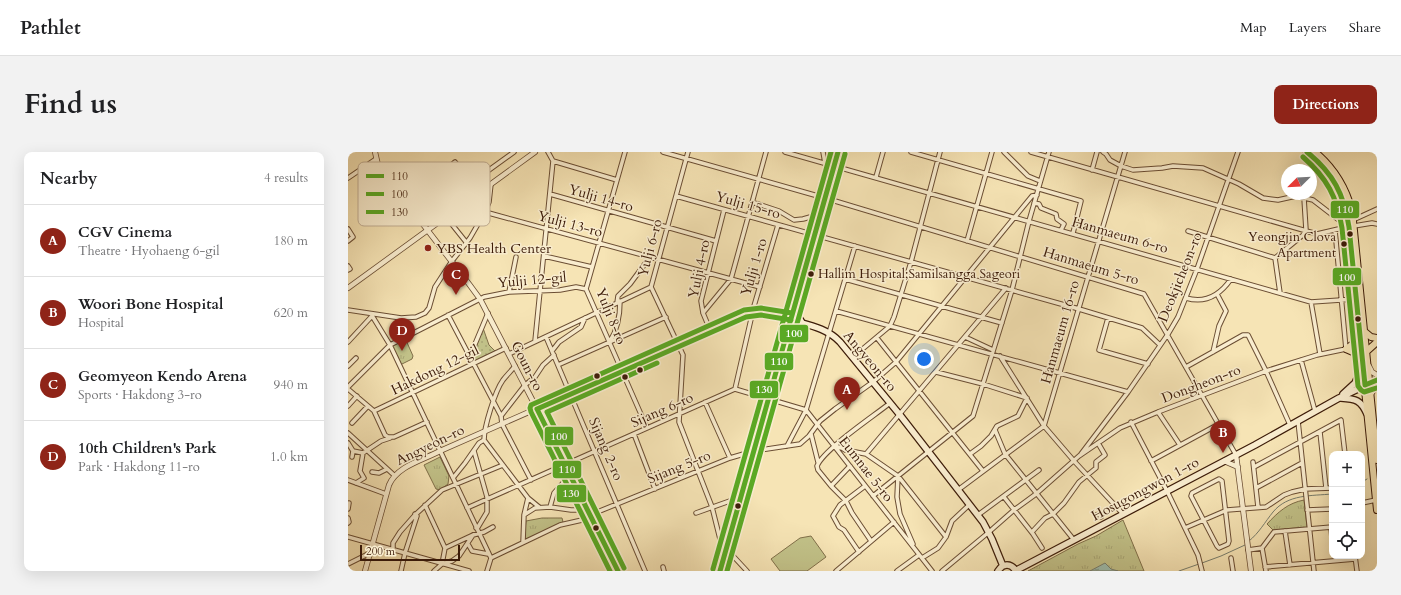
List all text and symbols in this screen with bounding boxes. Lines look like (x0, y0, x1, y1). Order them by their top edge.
text: Pathlet (20, 15, 81, 41)
text: Map (1240, 18, 1267, 37)
text: Layers (1289, 18, 1327, 37)
text: Share (1349, 18, 1381, 37)
text: Find us (24, 85, 117, 123)
button: Directions (1274, 85, 1377, 124)
legend (358, 162, 490, 226)
north arrow (1281, 164, 1317, 200)
text: Nearby (40, 167, 97, 190)
text: 4 results (264, 169, 308, 187)
text: 110 (391, 169, 408, 184)
street label: Yulji 14-ro (566, 180, 636, 216)
text: 100 (391, 187, 408, 202)
street label: Yulji 15-ro (713, 187, 783, 223)
line badge: 110 (1330, 200, 1360, 219)
text: 110 (1337, 202, 1354, 217)
text: 130 (391, 205, 408, 220)
street label: Yulji 13-ro (535, 206, 605, 242)
street label: Hanmaeum 6-ro (1070, 212, 1171, 258)
street label: Yulji 6-ro (633, 216, 667, 279)
text: CGV Cinema (78, 222, 172, 242)
place label: Yeongjin Clova Apartment (1248, 228, 1336, 262)
street label: Deokjicheon-ro (1153, 229, 1207, 325)
unlabelled marker (1345, 229, 1355, 239)
text: A (48, 232, 58, 250)
text: 180 m (274, 232, 308, 250)
street label: Yulji 1-ro (736, 235, 772, 298)
street label: Yulji 4-ro (684, 238, 715, 300)
place label: YBS Health Center (436, 239, 552, 258)
marker: Yeongjin Clova Apartment (1339, 239, 1349, 249)
text: Theatre · Hyohaeng 6-gil (78, 242, 220, 260)
street label: Hanmaeum 5-ro (1041, 242, 1142, 290)
marker: YBS Health Center (423, 243, 433, 253)
pin: C (443, 262, 469, 295)
place label: Hallim Hospital;Samilsangga Sageori (818, 265, 1021, 283)
street label: Yulji 12-gil (497, 267, 568, 292)
line badge: 100 (1332, 267, 1362, 286)
marker: Hallim Hospital;Samilsangga Sageori (806, 269, 816, 279)
text: 100 (1339, 270, 1356, 285)
street label: Hanmaeum 16-ro (1036, 278, 1084, 386)
street label: Yulji 8-ro (591, 285, 631, 347)
text: Woori Bone Hospital (78, 294, 223, 314)
text: B (48, 304, 58, 322)
text: 620 m (274, 304, 308, 322)
text: Hospital (78, 314, 124, 332)
unlabelled marker (1353, 314, 1363, 324)
pin: D (389, 318, 415, 351)
line badge: 100 (779, 324, 809, 343)
text: 100 (786, 326, 803, 341)
street label: Angyeon-ro (840, 327, 900, 395)
street label: Goun-ro (506, 338, 548, 394)
street label: Hakdong 12-gil (388, 340, 483, 400)
your location (914, 349, 934, 369)
line badge: 110 (764, 352, 794, 371)
text: 110 (771, 354, 788, 369)
street label: Dongheon-ro (1159, 360, 1244, 408)
unlabelled marker (635, 365, 645, 375)
text: Geomyeon Kendo Arena (78, 366, 247, 386)
unlabelled marker (592, 371, 602, 381)
unlabelled marker (620, 372, 630, 382)
text: C (48, 376, 58, 394)
text: 940 m (274, 376, 308, 394)
pin: A (834, 377, 860, 410)
line badge: 130 (749, 380, 779, 399)
text: 130 (756, 382, 773, 397)
text: Sports · Hakdong 3-ro (78, 386, 202, 404)
street label: Sijang 6-ro (628, 388, 697, 432)
street label: Sijang 2-ro (584, 415, 628, 484)
street label: Angyeon-ro (393, 420, 468, 470)
pin: B (1210, 420, 1236, 453)
line badge: 100 (544, 426, 574, 446)
text: 100 (551, 429, 568, 444)
street label: Eumnae 5-ro (834, 432, 898, 506)
text: 10th Children's Park (78, 438, 217, 458)
street label: Sijang 5-ro (645, 446, 714, 488)
text: D (47, 448, 59, 466)
text: 1.0 km (270, 448, 308, 466)
map controls (1329, 451, 1365, 559)
button: + (1329, 451, 1365, 487)
street label: Hosugongwon 1-ro (1088, 452, 1203, 525)
text: Park · Hakdong 11-ro (78, 458, 200, 476)
line badge: 110 (552, 460, 582, 479)
text: 110 (559, 462, 576, 477)
line badge: 130 (556, 484, 587, 503)
text: 130 (563, 486, 580, 501)
button: − (1329, 487, 1365, 523)
unlabelled marker (733, 501, 743, 511)
unlabelled marker (591, 523, 601, 533)
button: locate (1329, 523, 1365, 559)
scale bar (360, 543, 460, 562)
text: 200 m (366, 544, 395, 559)

